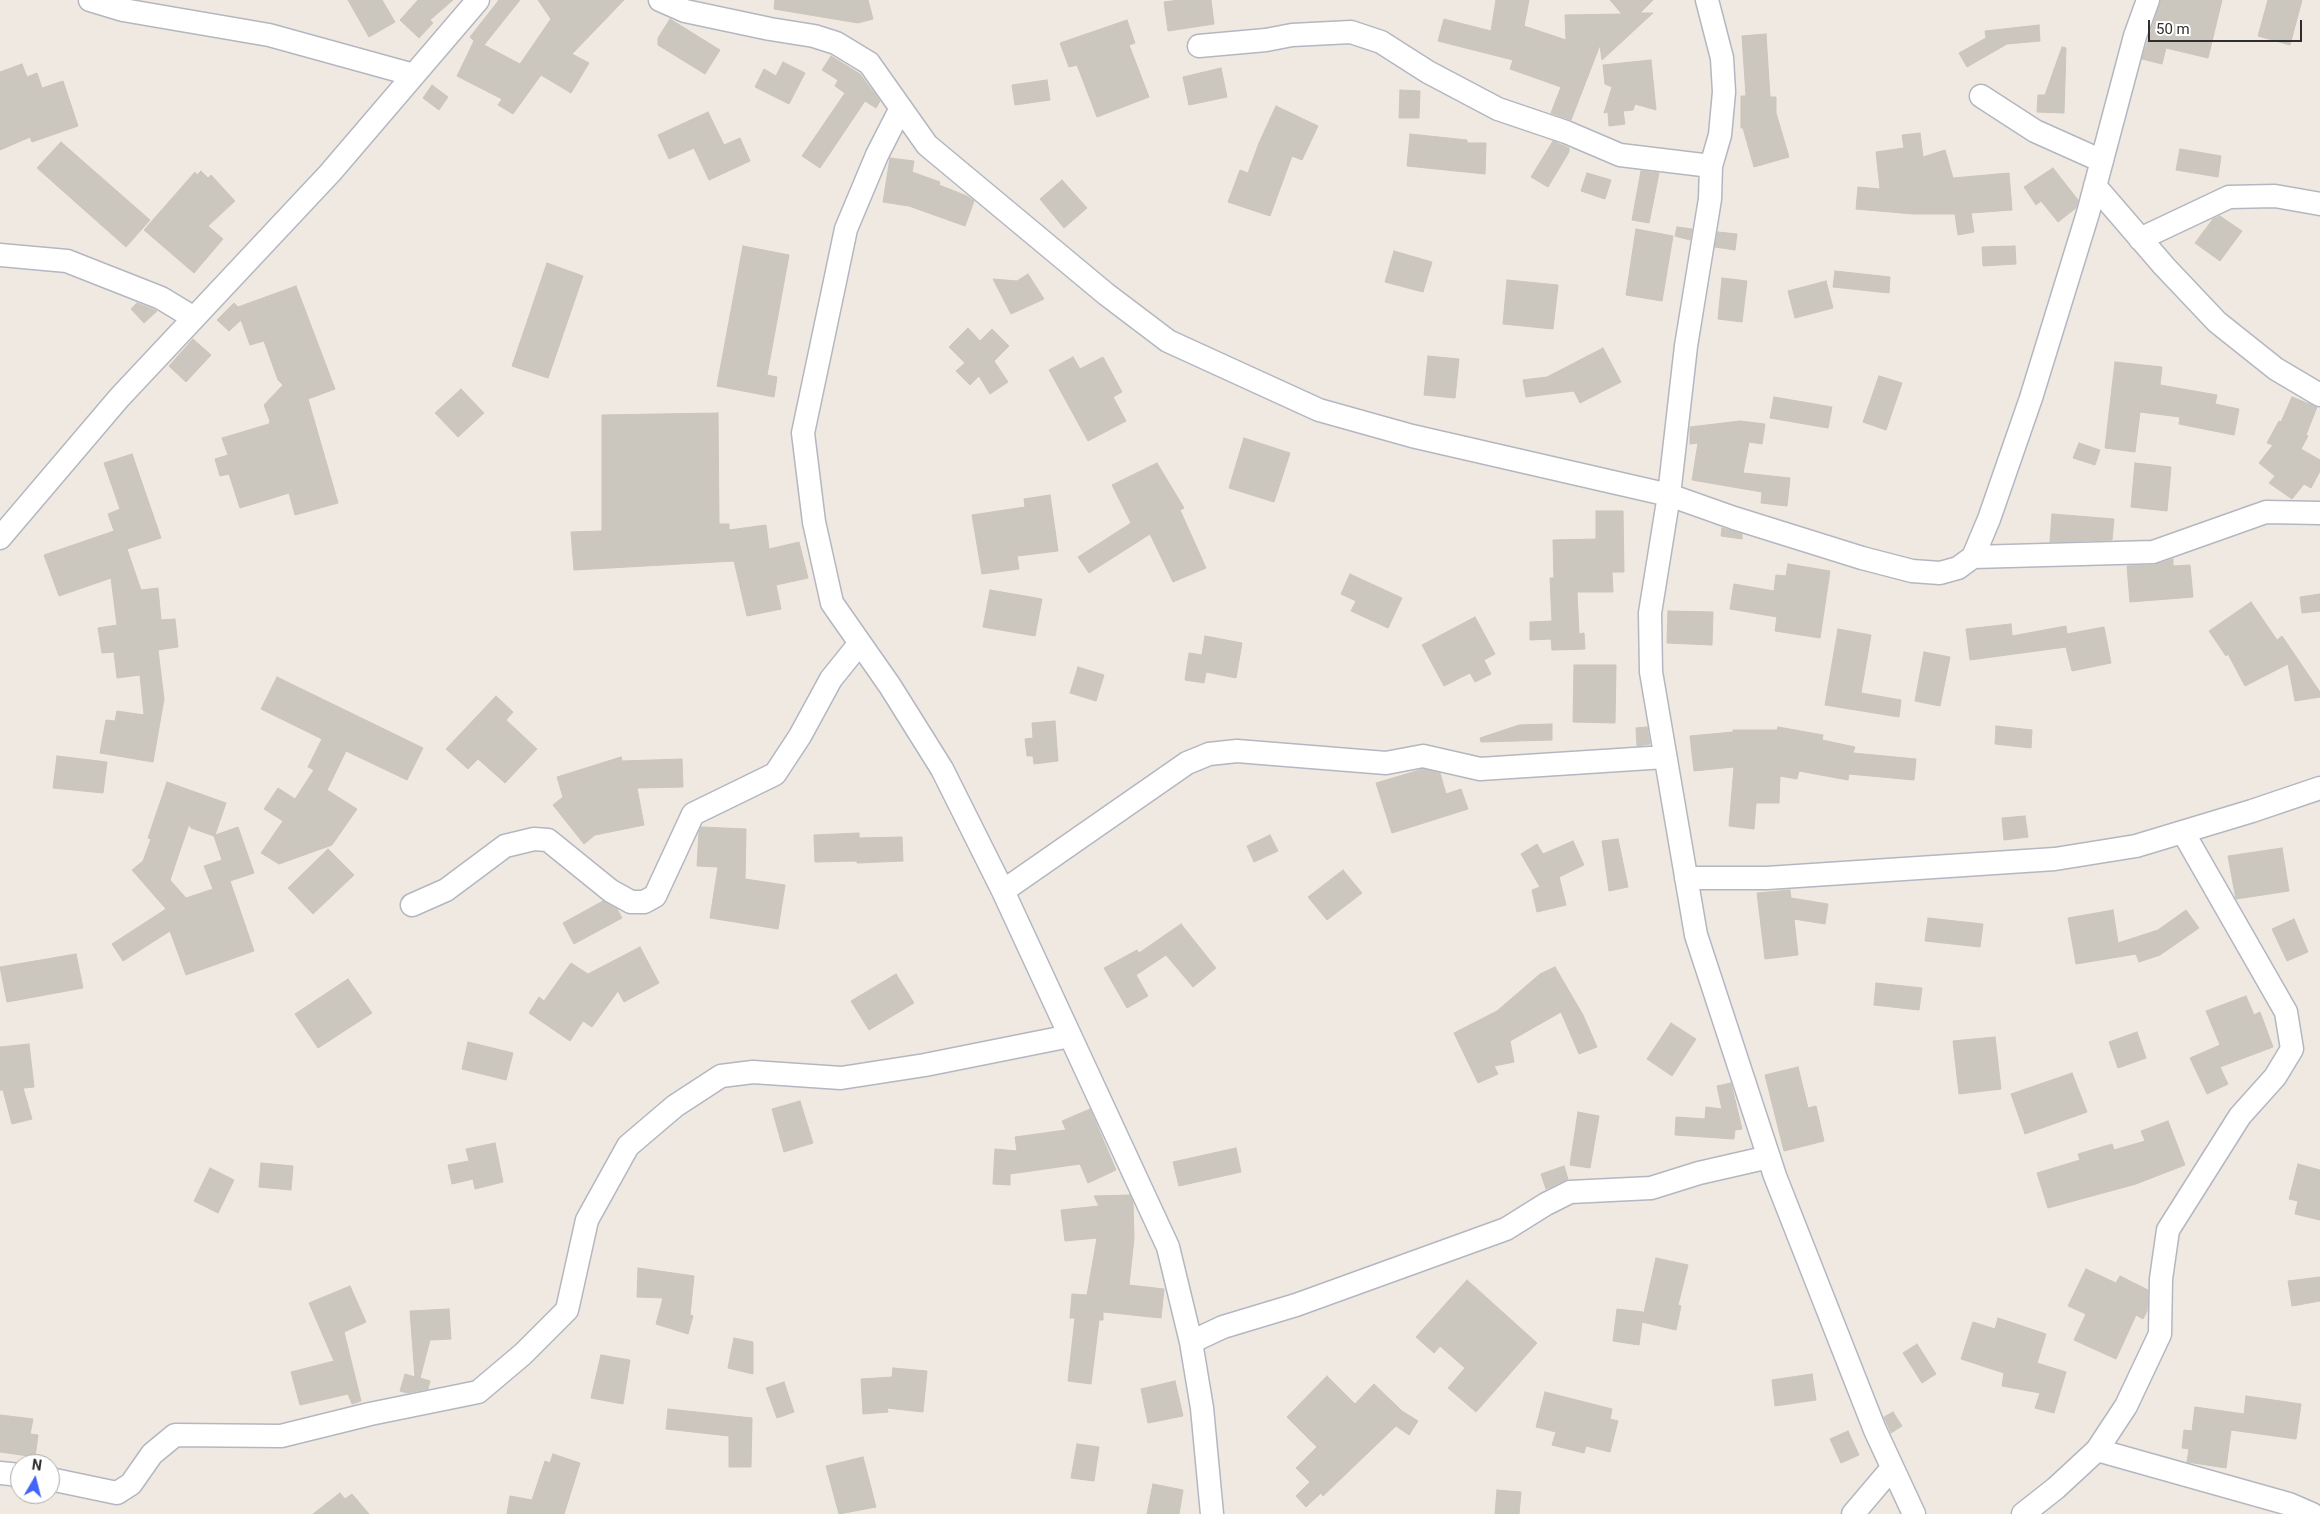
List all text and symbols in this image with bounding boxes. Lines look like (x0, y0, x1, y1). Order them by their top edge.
scale bar (2150, 10, 2304, 42)
text: 50 m (2156, 20, 2190, 38)
north arrow (10, 1454, 60, 1504)
text: N (31, 1457, 43, 1474)

